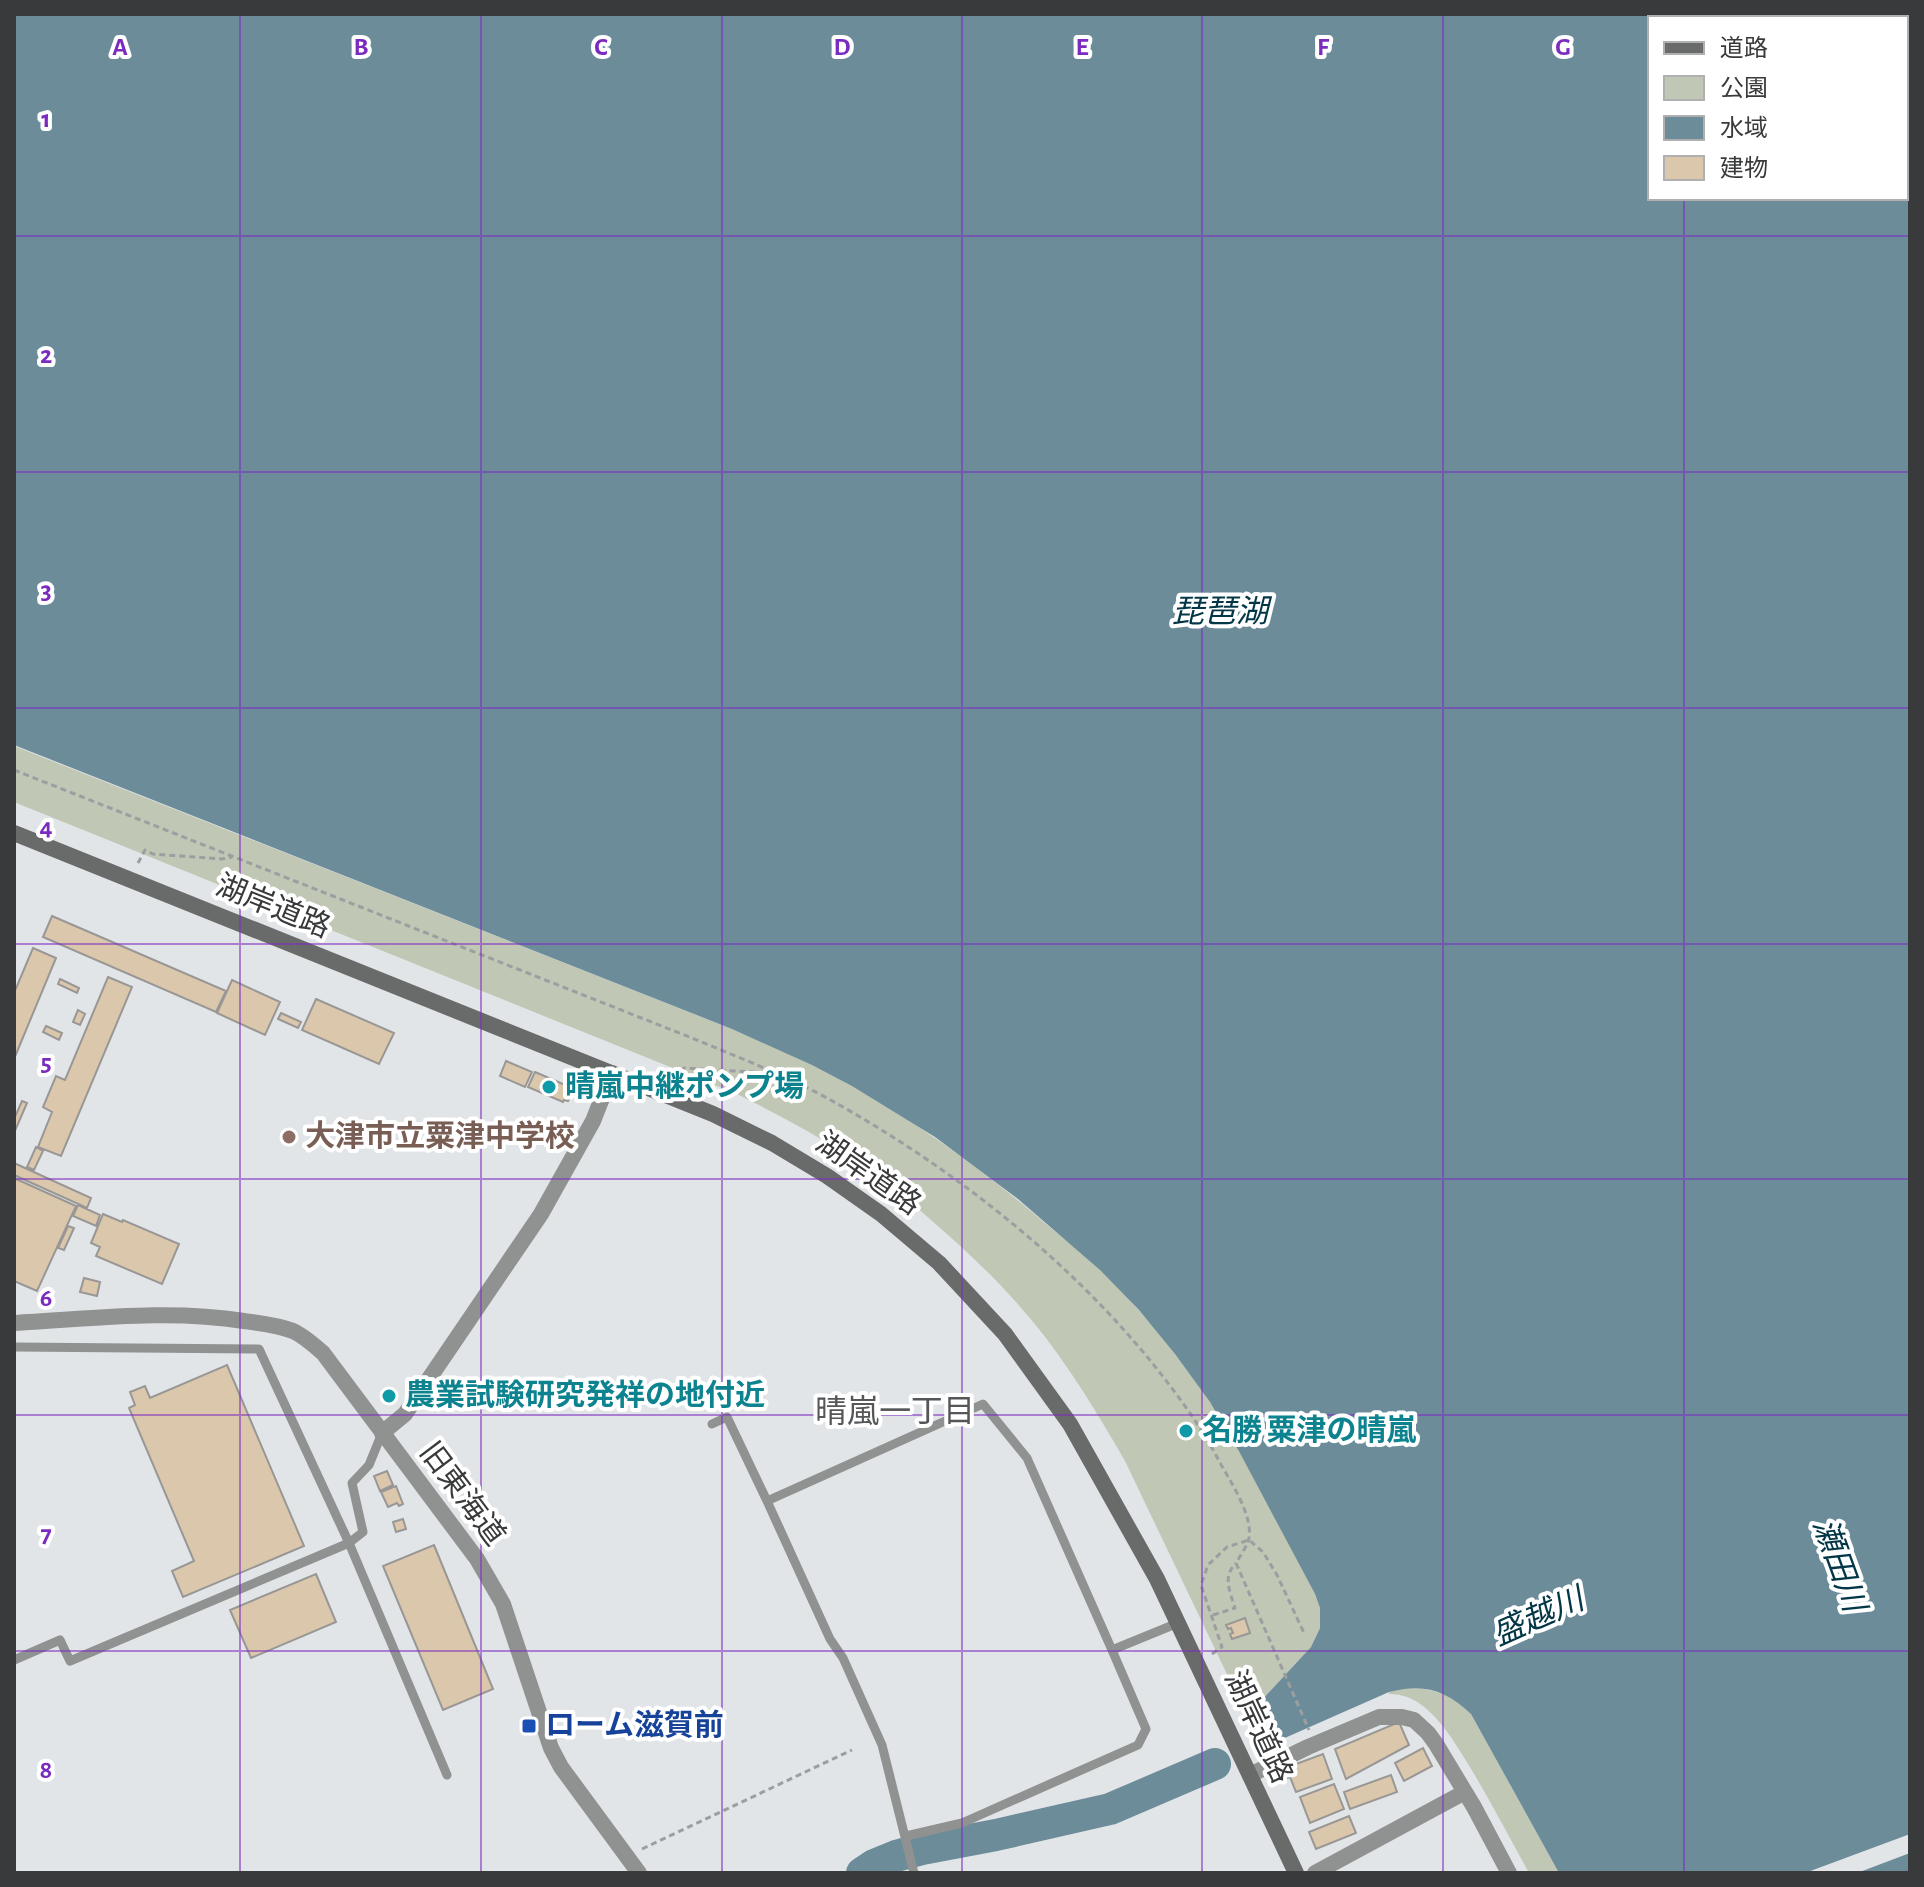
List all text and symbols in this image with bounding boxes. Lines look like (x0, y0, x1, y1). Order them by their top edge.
legend (1648, 16, 1908, 200)
text: A (112, 34, 128, 60)
text: B (353, 34, 369, 60)
text: C (594, 34, 608, 60)
text: D (833, 34, 851, 60)
text: E (1075, 34, 1089, 60)
text: F (1317, 34, 1330, 60)
text: G (1555, 34, 1571, 60)
text: 道路 (1720, 35, 1768, 61)
text: 公園 (1720, 76, 1768, 101)
text: 1 (41, 106, 51, 132)
text: 水域 (1720, 115, 1768, 141)
text: 建物 (1720, 156, 1768, 181)
text: 2 (40, 342, 52, 368)
text: 3 (40, 578, 52, 604)
water label: 琵琶湖 (1172, 595, 1273, 628)
text: 4 (39, 814, 53, 840)
street label: 湖岸道路 (212, 869, 335, 943)
text: 5 (40, 1050, 52, 1076)
place label: 晴嵐中継ポンプ場 (565, 1070, 804, 1102)
marker: 晴嵐中継ポンプ場 (540, 1078, 558, 1096)
place label: 大津市立粟津中学校 (305, 1120, 575, 1152)
street label: 湖岸道路 (810, 1126, 927, 1221)
marker: 大津市立粟津中学校 (280, 1128, 298, 1146)
text: 6 (40, 1285, 52, 1311)
place label: 農業試験研究発祥の地付近 (405, 1379, 765, 1411)
marker: 農業試験研究発祥の地付近 (380, 1387, 398, 1405)
district label: 晴嵐一丁目 (815, 1394, 975, 1428)
place label: 名勝 粟津の晴嵐 (1202, 1414, 1417, 1446)
marker: 名勝 粟津の晴嵐 (1177, 1422, 1195, 1440)
street label: 旧東海道 (414, 1436, 512, 1551)
water label: 瀬田川 (1808, 1514, 1872, 1618)
text: 7 (40, 1521, 52, 1547)
water label: 盛越川 (1487, 1581, 1591, 1651)
street label: 湖岸道路 (1219, 1665, 1299, 1788)
place label: ローム滋賀前 (545, 1709, 724, 1741)
marker: ローム滋賀前 (520, 1717, 538, 1735)
text: 8 (40, 1757, 52, 1783)

